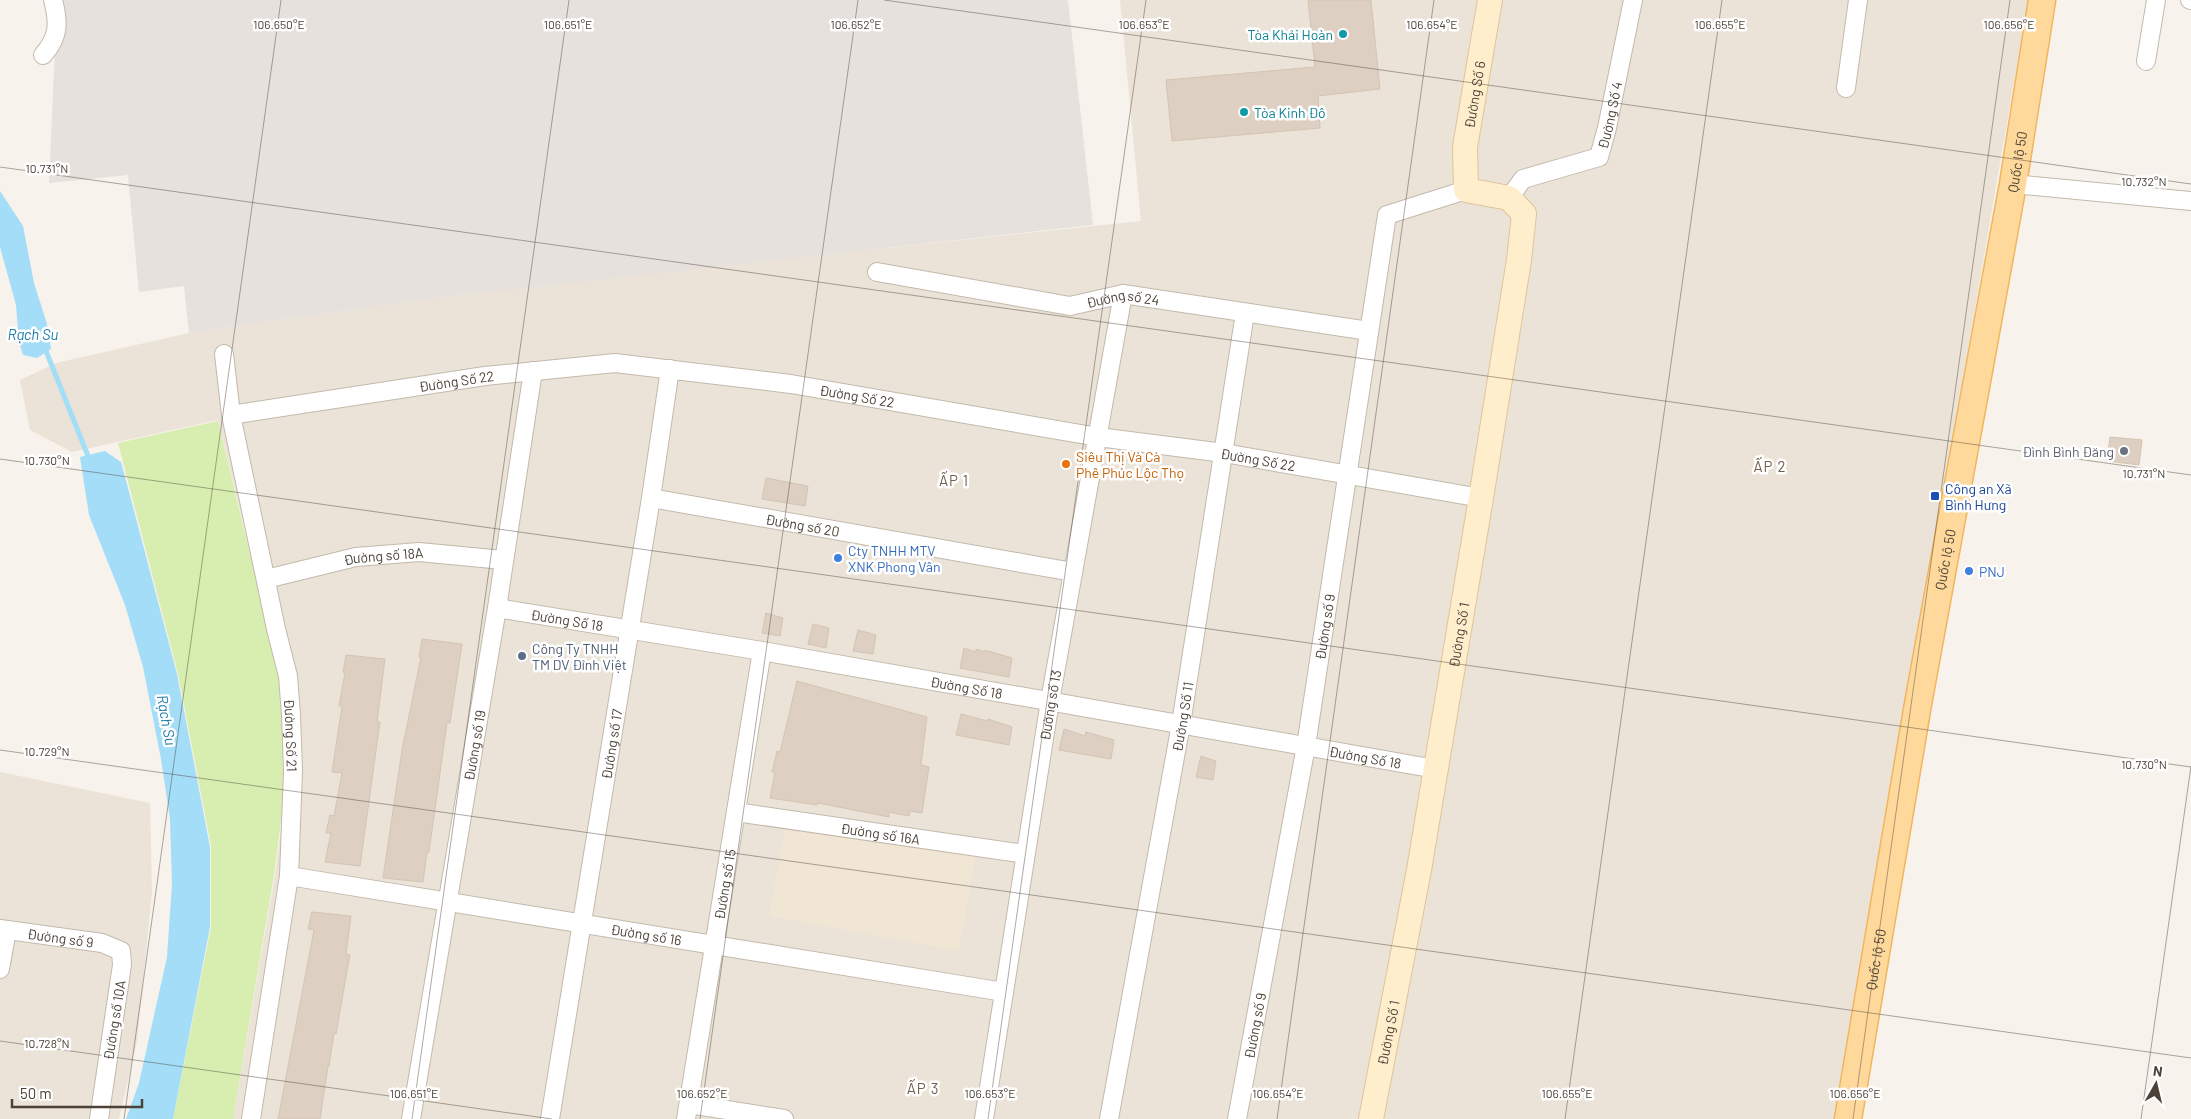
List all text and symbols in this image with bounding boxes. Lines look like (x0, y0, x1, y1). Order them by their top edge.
text: 106.650°E (253, 17, 305, 31)
text: 106.651°E (544, 17, 592, 31)
text: 106.652°E (830, 17, 882, 31)
text: 106.653°E (1119, 17, 1169, 31)
text: 106.654°E (1406, 17, 1458, 31)
text: 106.655°E (1695, 17, 1745, 31)
text: 106.656°E (1984, 17, 2034, 31)
place label: Tòa Khải Hoàn (1247, 26, 1333, 43)
marker: Tòa Khải Hoàn (1337, 28, 1349, 40)
street label: Đường Số 6 (1460, 59, 1488, 129)
street label: Đường Số 4 (1593, 80, 1625, 151)
place label: Tòa Kinh Đô (1254, 104, 1326, 121)
marker: Tòa Kinh Đô (1238, 106, 1250, 118)
street label: Quốc lộ 50 (2003, 130, 2030, 194)
text: 10.731°N (26, 161, 68, 175)
text: 10.732°N (2121, 174, 2167, 188)
street label: Đường số 24 (1084, 285, 1161, 311)
water label: Rạch Su (8, 325, 59, 343)
street label: Đường Số 22 (418, 367, 495, 395)
street label: Đường Số 22 (818, 381, 896, 410)
place label: Đình Bình Đăng (2022, 443, 2114, 460)
street label: Đường Số 22 (1219, 444, 1297, 474)
marker: Đình Bình Đăng (2118, 445, 2130, 457)
place label: Siêu Thị Và Cà Phê Phúc Lộc Thọ (1076, 448, 1184, 481)
text: 10.730°N (24, 453, 70, 467)
district label: ẤP 2 (1753, 457, 1787, 475)
marker: Siêu Thị Và Cà Phê Phúc Lộc Thọ (1060, 458, 1072, 470)
text: 10.731°N (2123, 466, 2165, 480)
district label: ẤP 1 (939, 471, 969, 489)
place label: Công an Xã Bình Hưng (1945, 480, 2012, 513)
marker: Công an Xã Bình Hưng (1929, 490, 1941, 502)
street label: Đường số 20 (764, 510, 841, 539)
street label: Quốc lộ 50 (1931, 527, 1958, 591)
place label: Cty TNHH MTV XNK Phong Vân (848, 542, 940, 575)
street label: Đường số 18A (342, 543, 424, 568)
marker: Cty TNHH MTV XNK Phong Vân (832, 552, 844, 564)
place label: PNJ (1979, 563, 2005, 580)
marker: PNJ (1963, 565, 1975, 577)
street label: Đường số 9 (1311, 592, 1338, 661)
street label: Đường Số 1 (1444, 601, 1472, 669)
street label: Đường Số 18 (530, 605, 604, 634)
place label: Công Ty TNHH TM DV Đỉnh Việt (532, 640, 627, 673)
marker: Công Ty TNHH TM DV Đỉnh Việt (516, 650, 528, 662)
street label: Đường số 13 (1035, 668, 1064, 742)
street label: Đường Số 18 (929, 672, 1004, 701)
street label: Đường Số 11 (1168, 680, 1196, 753)
water label: Rạch Su (154, 693, 180, 747)
street label: Đường Số 21 (281, 698, 302, 772)
street label: Đường số 17 (597, 707, 625, 780)
street label: Đường số 19 (460, 709, 488, 782)
street label: Đường Số 18 (1328, 742, 1403, 771)
text: 10.729°N (24, 744, 70, 758)
text: 10.730°N (2121, 757, 2167, 771)
street label: Đường số 16A (840, 819, 922, 847)
street label: Đường số 15 (710, 847, 738, 921)
street label: Đường số 16 (610, 920, 683, 948)
street label: Đường số 9 (26, 924, 95, 950)
street label: Quốc lộ 50 (1861, 927, 1888, 991)
street label: Đường số 10A (99, 978, 129, 1061)
street label: Đường số 9 (1240, 991, 1269, 1060)
street label: Đường Số 1 (1373, 999, 1402, 1066)
text: 10.728°N (24, 1036, 70, 1050)
north arrow (2131, 1059, 2181, 1109)
text: N (2152, 1062, 2164, 1080)
scale bar (12, 1076, 142, 1108)
district label: ẤP 3 (907, 1079, 939, 1097)
text: 50 m (20, 1084, 52, 1102)
text: 106.651°E (390, 1086, 438, 1100)
text: 106.652°E (676, 1086, 728, 1100)
text: 106.653°E (965, 1086, 1015, 1100)
text: 106.654°E (1252, 1086, 1304, 1100)
text: 106.655°E (1542, 1086, 1592, 1100)
text: 106.656°E (1830, 1086, 1880, 1100)

